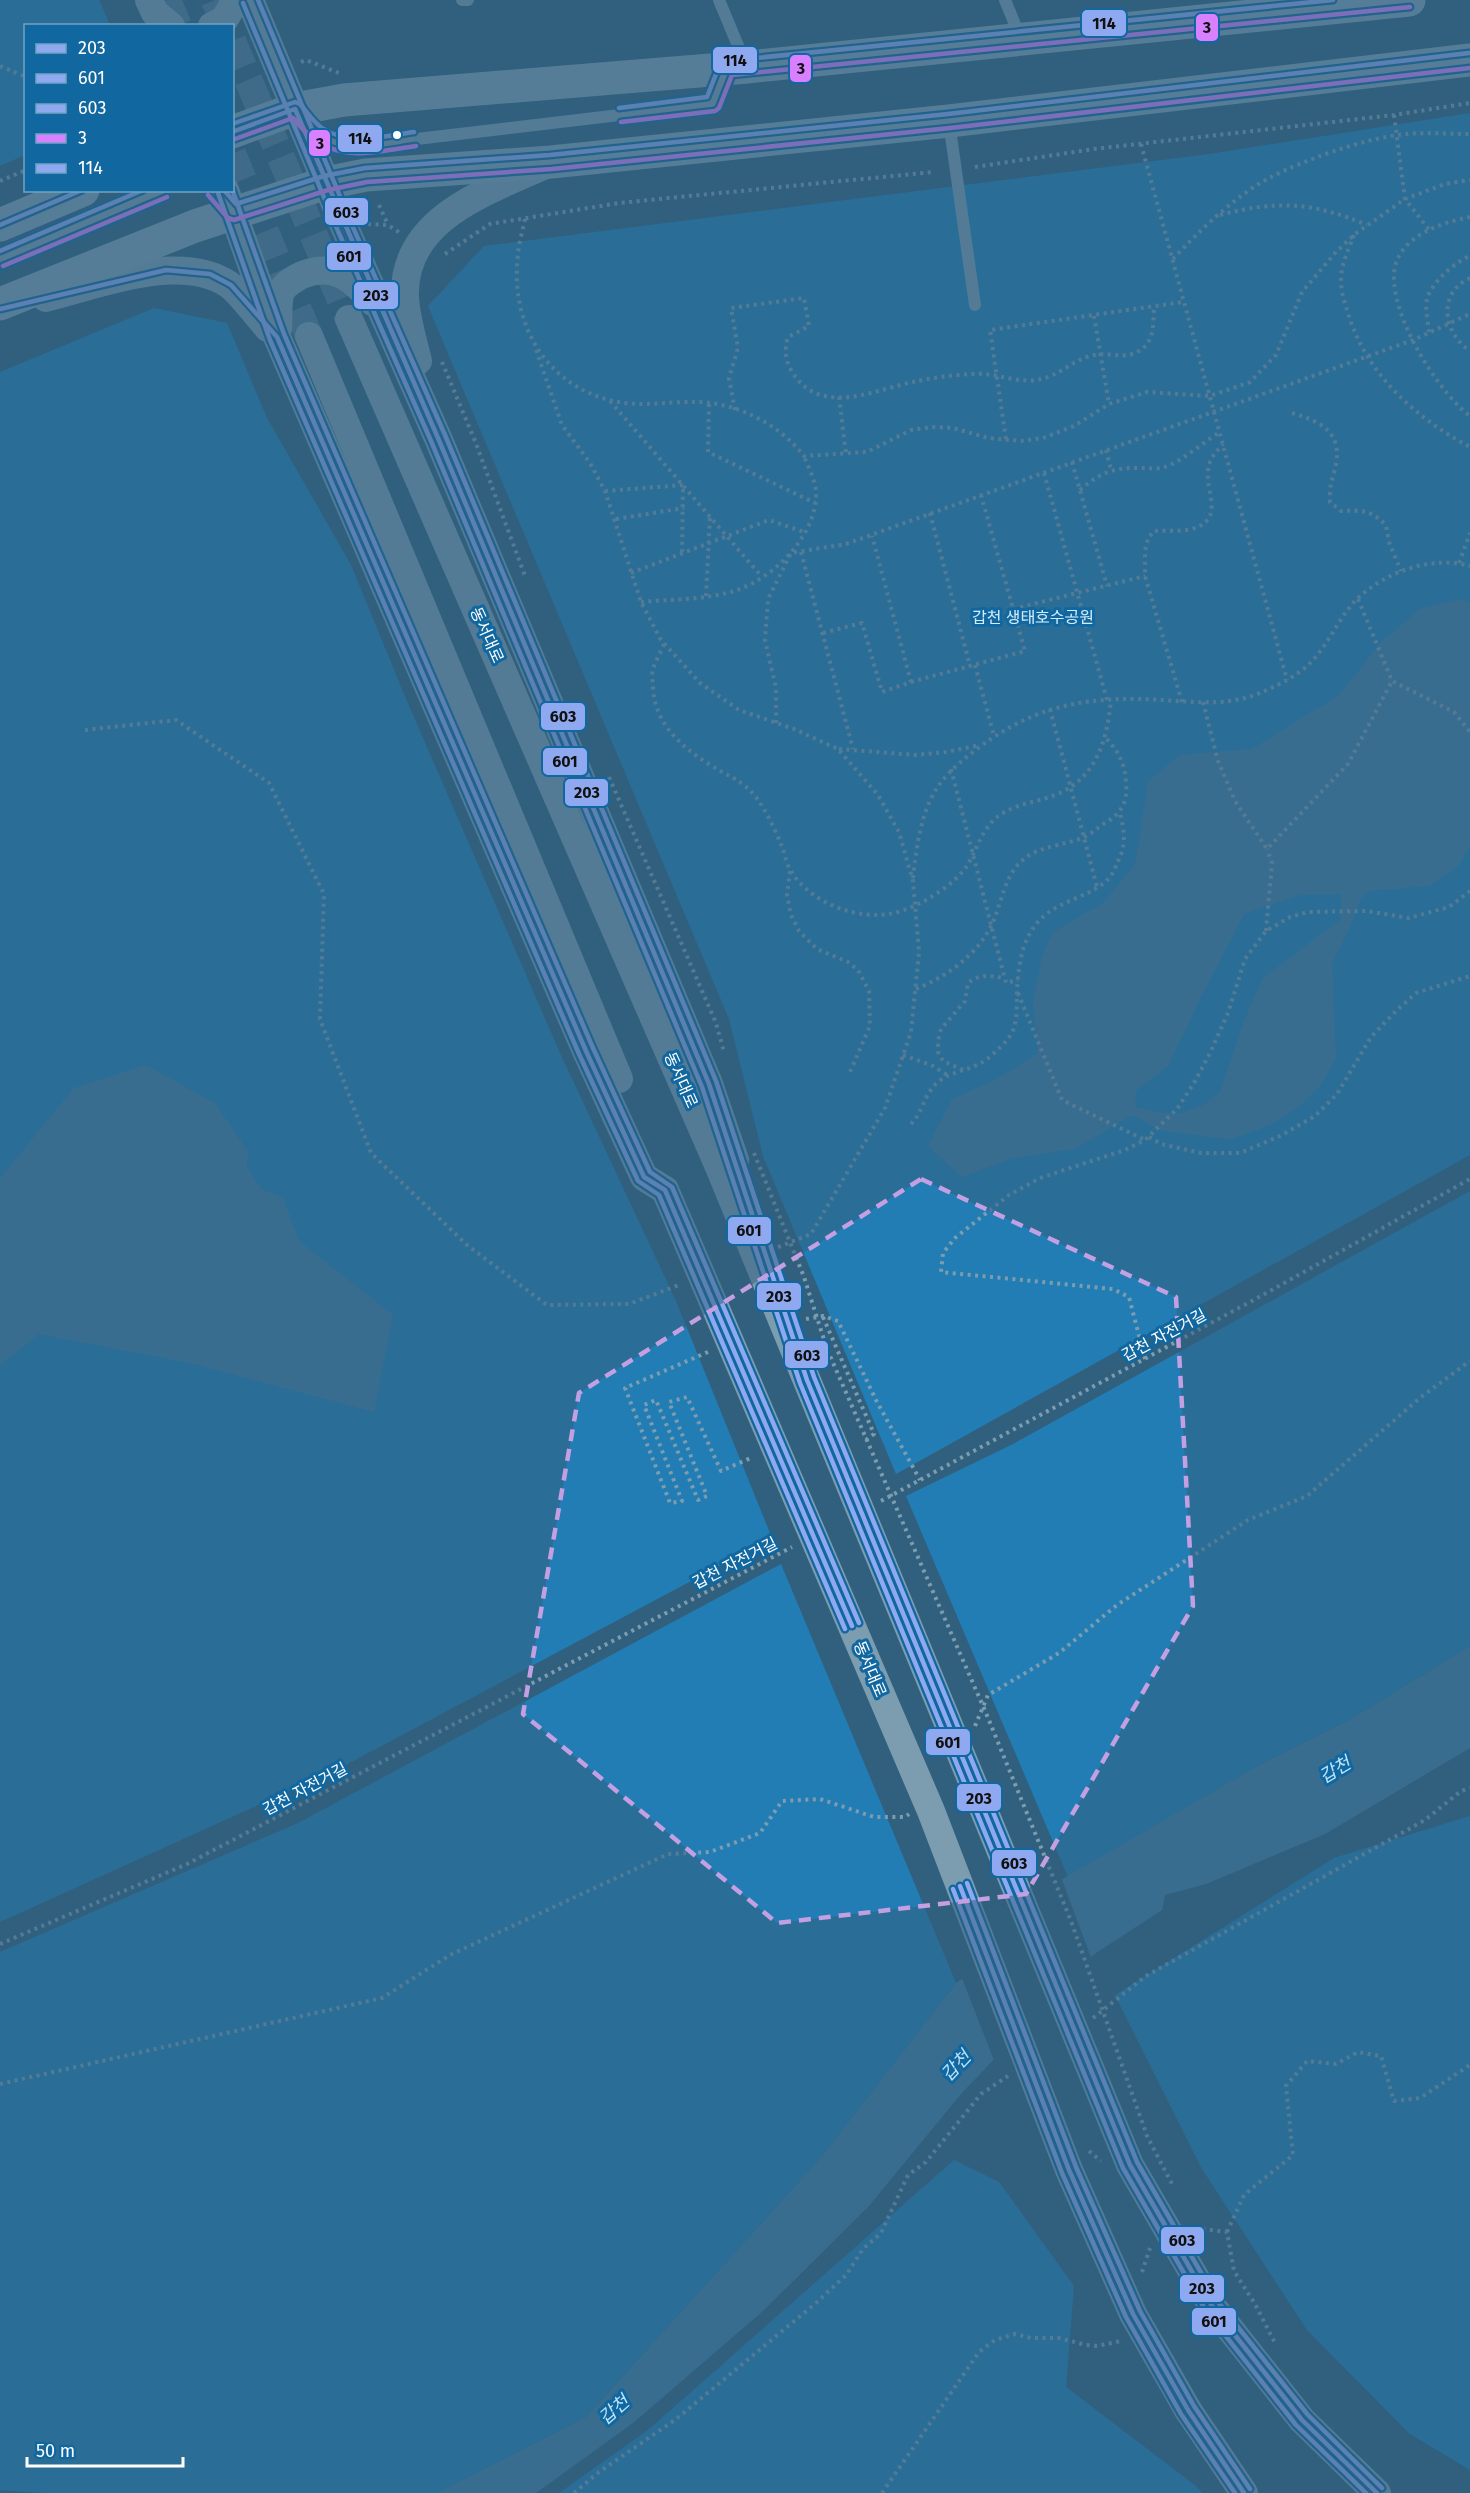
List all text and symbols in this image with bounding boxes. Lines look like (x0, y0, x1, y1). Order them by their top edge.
line badge: 114 (1081, 9, 1127, 37)
line badge: 3 (1195, 13, 1219, 42)
text: 114 (1092, 14, 1116, 33)
text: 3 (1202, 18, 1211, 37)
legend (24, 24, 234, 192)
text: 203 (78, 37, 106, 59)
line badge: 114 (712, 46, 758, 74)
text: 114 (723, 51, 747, 70)
line badge: 3 (789, 54, 812, 83)
text: 3 (796, 59, 805, 78)
text: 601 (78, 67, 105, 89)
text: 603 (78, 97, 106, 119)
line badge: 114 (337, 124, 383, 153)
text: 3 (78, 127, 87, 149)
line badge: 3 (308, 129, 331, 157)
text: 114 (348, 129, 372, 148)
unlabelled marker (391, 129, 403, 141)
text: 3 (315, 134, 324, 153)
text: 114 (78, 157, 103, 179)
line badge: 603 (324, 197, 369, 226)
text: 603 (333, 203, 359, 222)
line badge: 601 (326, 242, 372, 271)
text: 601 (336, 247, 362, 266)
line badge: 203 (353, 281, 399, 310)
text: 203 (363, 286, 389, 305)
street label: 동서대로 (466, 604, 508, 666)
park label: 갑천 생태호수공원 (972, 608, 1094, 627)
line badge: 603 (540, 702, 586, 731)
text: 603 (550, 707, 576, 726)
line badge: 601 (542, 747, 588, 776)
text: 601 (552, 752, 578, 771)
line badge: 203 (564, 778, 609, 807)
text: 203 (574, 783, 600, 802)
street label: 동서대로 (660, 1049, 702, 1111)
line badge: 601 (727, 1216, 772, 1245)
text: 601 (736, 1221, 762, 1240)
line badge: 203 (756, 1282, 802, 1311)
text: 203 (766, 1287, 792, 1306)
street label: 갑천 자전거길 (1119, 1305, 1209, 1365)
line badge: 603 (784, 1340, 829, 1369)
text: 603 (794, 1346, 820, 1365)
street label: 갑천 자전거길 (689, 1534, 781, 1592)
street label: 동서대로 (850, 1638, 890, 1700)
line badge: 601 (925, 1728, 971, 1756)
text: 601 (935, 1733, 961, 1752)
water label: 갑천 (1315, 1751, 1357, 1788)
street label: 갑천 자전거길 (260, 1759, 350, 1819)
line badge: 203 (956, 1783, 1002, 1812)
text: 203 (966, 1789, 992, 1808)
line badge: 603 (991, 1849, 1037, 1877)
text: 603 (1001, 1854, 1027, 1873)
water label: 갑천 (937, 2045, 977, 2086)
line badge: 603 (1160, 2226, 1205, 2255)
text: 603 (1169, 2231, 1195, 2250)
line badge: 203 (1179, 2274, 1225, 2303)
text: 203 (1189, 2279, 1215, 2298)
line badge: 601 (1191, 2307, 1237, 2336)
text: 601 (1201, 2312, 1227, 2331)
water label: 갑천 (594, 2389, 636, 2429)
scale bar (27, 2430, 183, 2468)
text: 50 m (36, 2440, 75, 2462)

